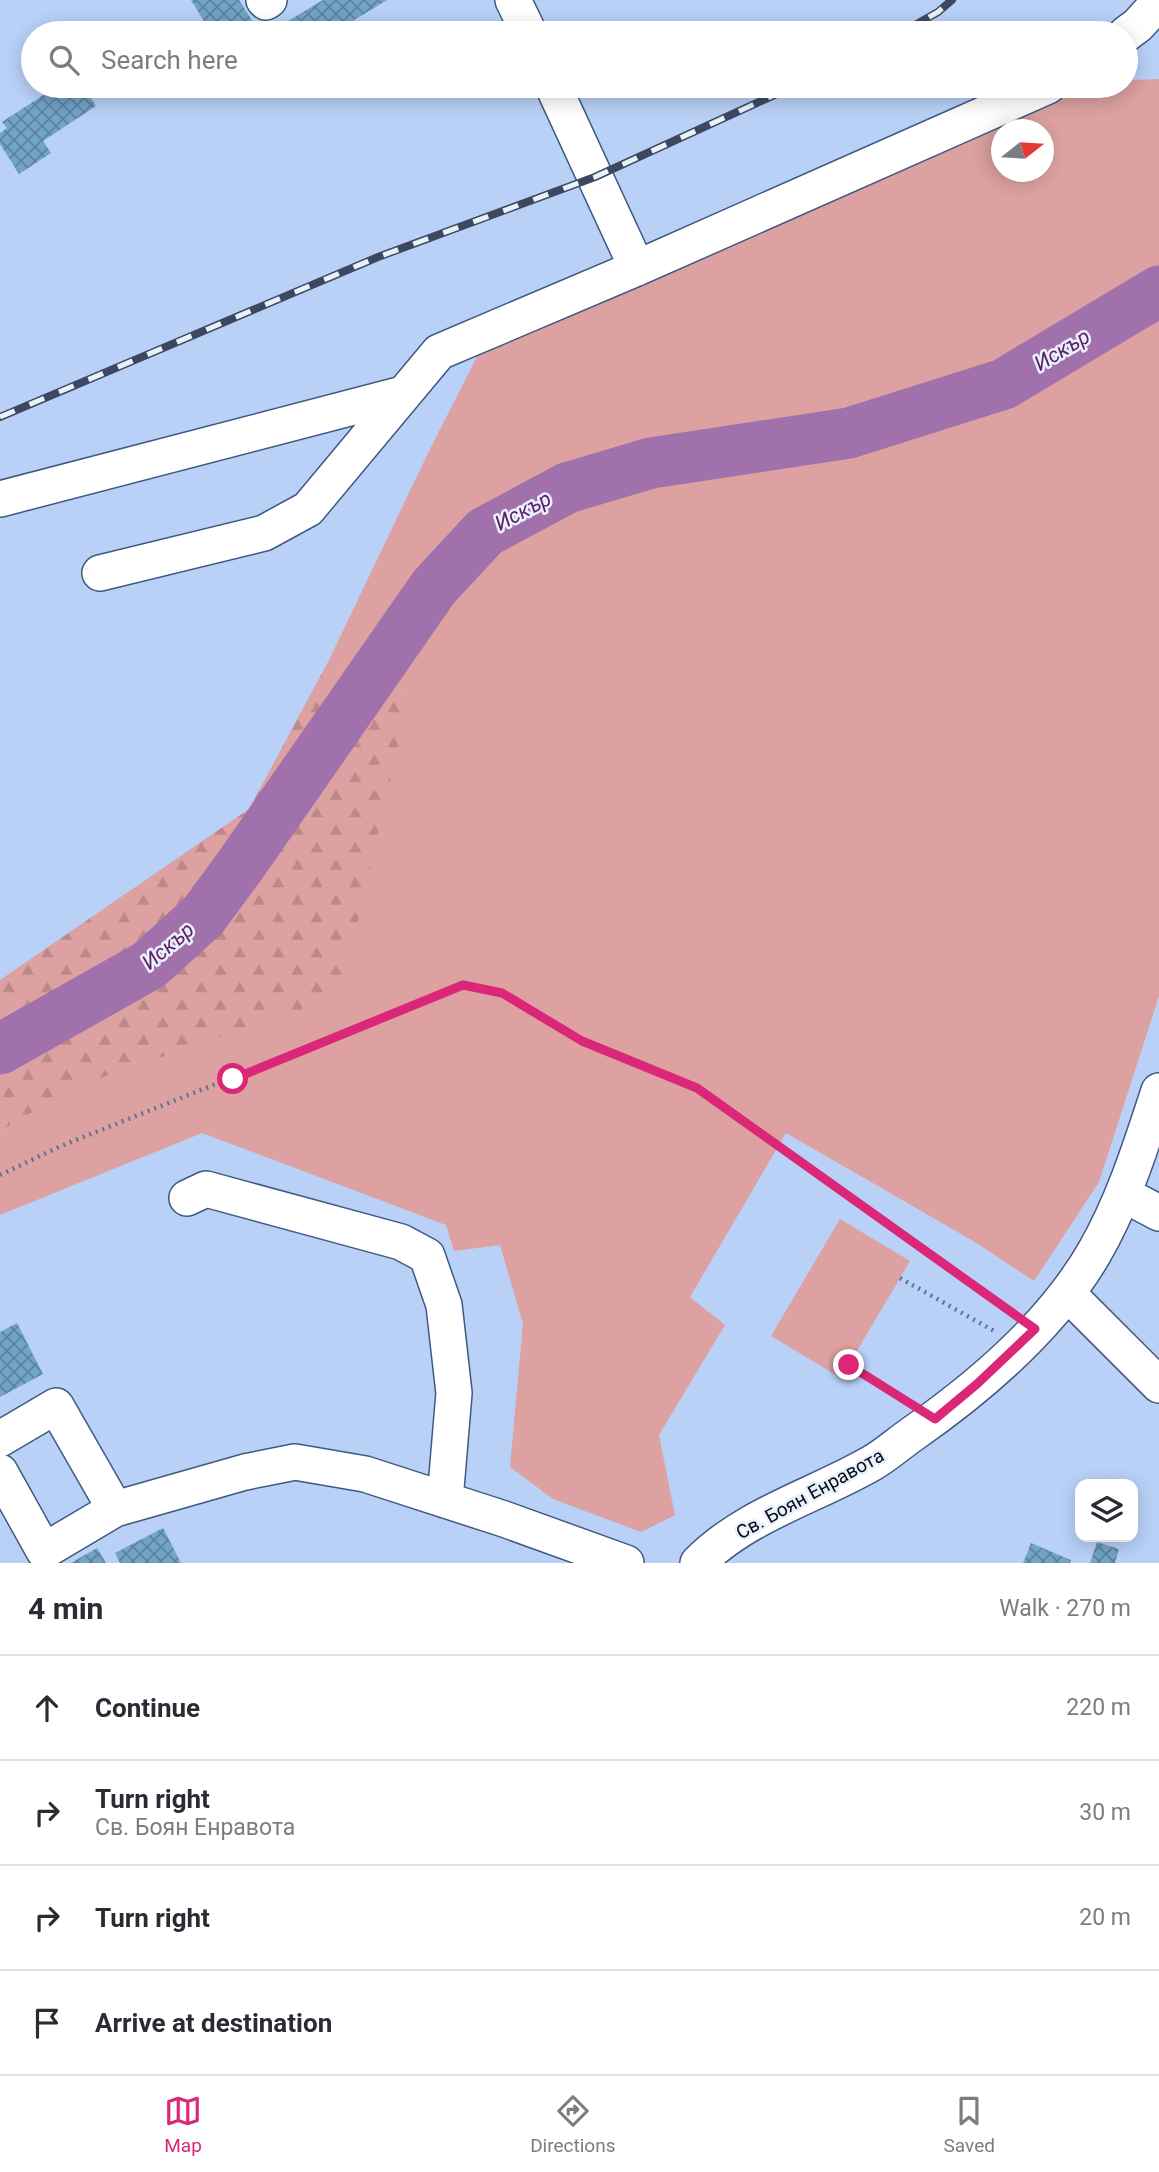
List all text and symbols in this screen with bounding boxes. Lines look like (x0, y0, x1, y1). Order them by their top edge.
search box (21, 21, 1138, 98)
icon: search (45, 41, 83, 79)
text: Search here (101, 45, 238, 75)
north arrow (991, 119, 1054, 182)
water label: Искър (1030, 324, 1094, 376)
water label: Искър (491, 486, 555, 536)
water label: Искър (137, 917, 199, 975)
route start (217, 1063, 248, 1094)
route end (833, 1349, 864, 1380)
street label: Св. Боян Енравота (732, 1444, 888, 1544)
map controls (1075, 1479, 1138, 1542)
button: layers (1075, 1479, 1138, 1542)
text: 4 min (28, 1591, 103, 1626)
text: Walk · 270 m (999, 1595, 1131, 1622)
icon: ahead (28, 1689, 66, 1727)
text: Continue (95, 1693, 200, 1723)
text: 220 m (1066, 1694, 1131, 1721)
text: Turn right (95, 1784, 210, 1814)
icon: right (28, 1794, 66, 1832)
text: 30 m (1079, 1799, 1131, 1826)
text: Св. Боян Енравота (95, 1814, 295, 1841)
icon: right (28, 1899, 66, 1937)
text: Turn right (95, 1903, 210, 1933)
text: 20 m (1079, 1904, 1131, 1931)
icon: arrive (28, 2004, 66, 2042)
text: Arrive at destination (95, 2008, 332, 2038)
tab: Map (164, 2092, 202, 2157)
tab: Directions (530, 2092, 615, 2157)
tab: Saved (944, 2092, 995, 2157)

